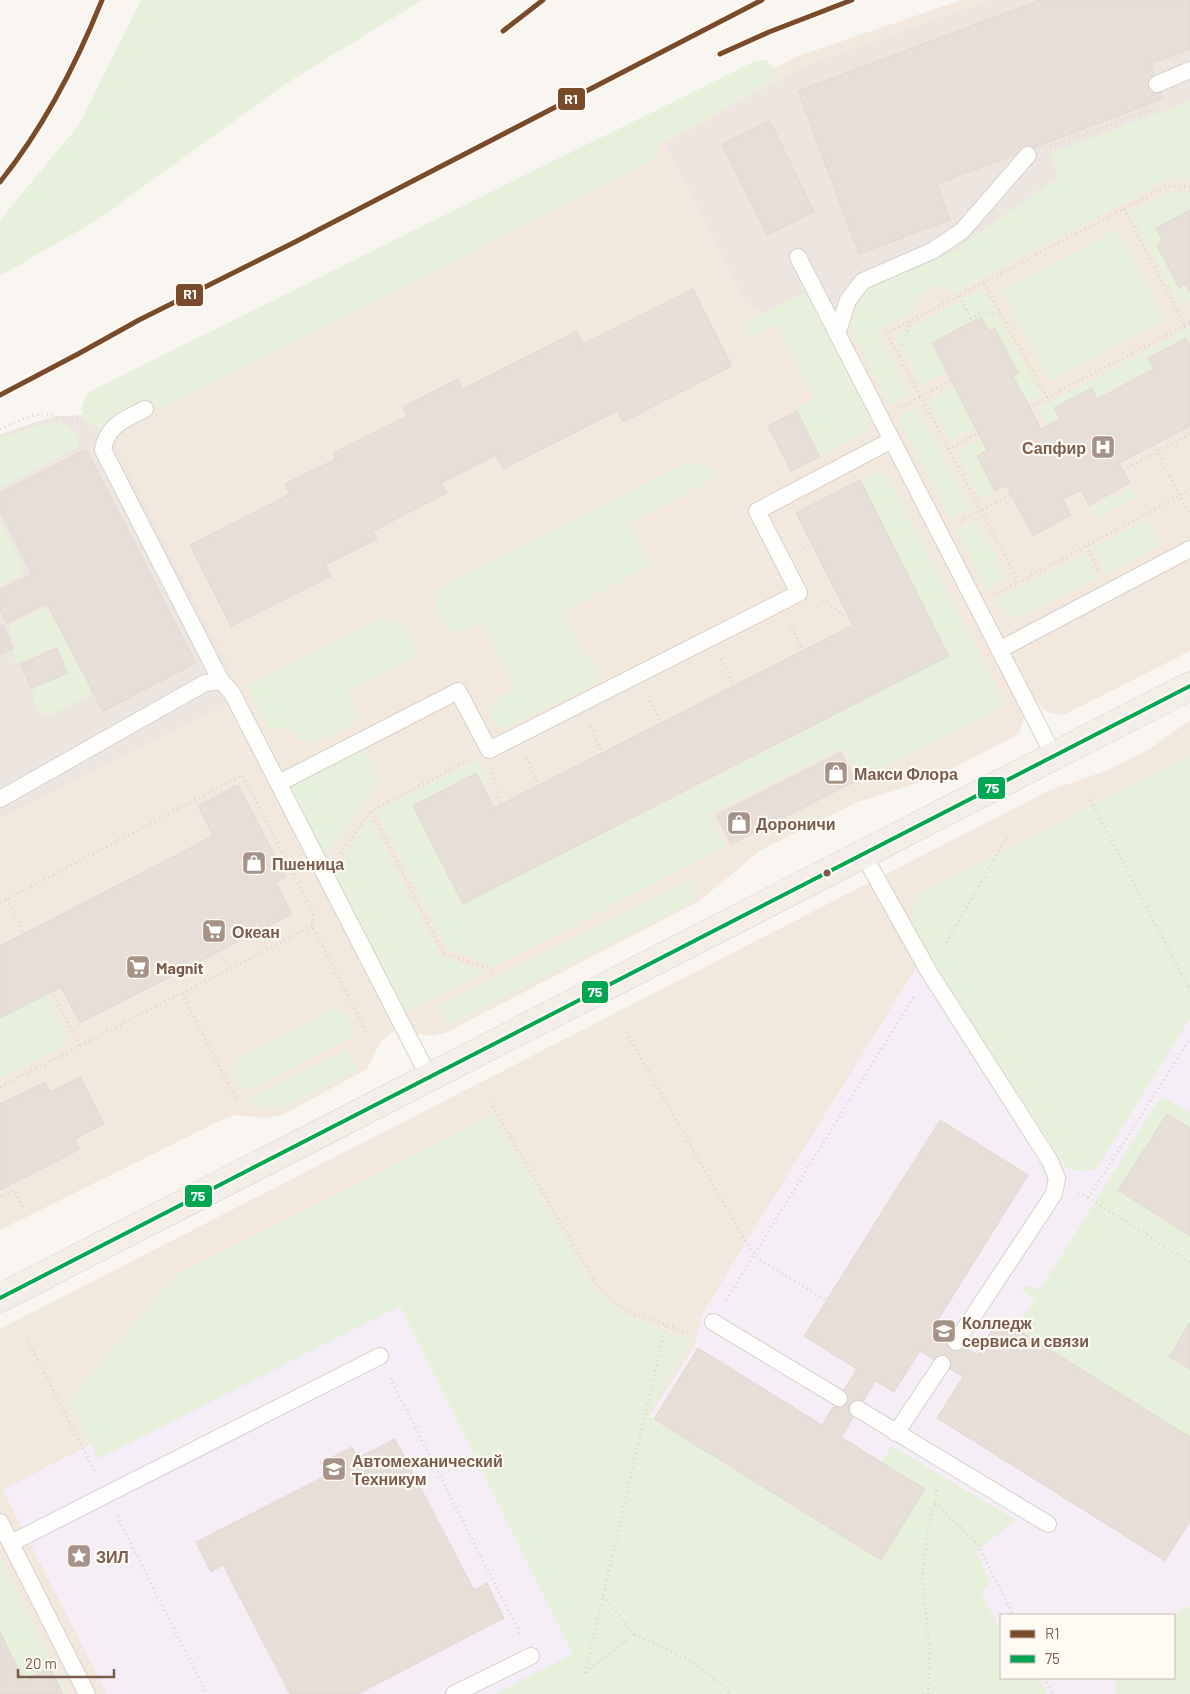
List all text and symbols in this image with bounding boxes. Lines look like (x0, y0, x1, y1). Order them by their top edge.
line badge: R1 (557, 87, 586, 111)
text: R1 (564, 90, 578, 107)
line badge: R1 (175, 283, 204, 307)
text: R1 (183, 285, 197, 302)
hospital icon: Сапфир (1090, 434, 1116, 460)
place label: Сапфир (1022, 438, 1086, 457)
shop icon: Макси Флора (823, 760, 849, 786)
place label: Макси Флора (854, 764, 958, 783)
line badge: 75 (977, 776, 1006, 800)
text: 75 (985, 779, 1000, 796)
shop icon: Дороничи (726, 810, 752, 836)
place label: Дороничи (756, 814, 836, 833)
shop icon: Пшеница (241, 850, 267, 876)
place label: Пшеница (272, 854, 344, 873)
unlabelled marker (822, 868, 832, 878)
supermarket icon: Океан (201, 918, 227, 944)
place label: Океан (232, 922, 280, 941)
supermarket icon: Magnit (125, 954, 151, 980)
place label: Magnit (156, 958, 204, 977)
line badge: 75 (581, 980, 609, 1004)
text: 75 (588, 983, 603, 1000)
line badge: 75 (184, 1184, 213, 1208)
text: 75 (191, 1187, 206, 1204)
place label: Колледж сервиса и связи (962, 1313, 1089, 1350)
school or university icon: Колледж сервиса и связи (931, 1318, 957, 1344)
place label: Автомеханический Техникум (352, 1451, 503, 1488)
school or university icon: Автомеханический Техникум (321, 1456, 347, 1482)
place icon: ЗИЛ (66, 1543, 92, 1569)
place label: ЗИЛ (96, 1547, 129, 1566)
legend (1000, 1614, 1175, 1679)
text: R1 (1045, 1624, 1059, 1642)
scale bar (18, 1646, 114, 1678)
text: 75 (1045, 1649, 1060, 1667)
text: 20 m (25, 1654, 57, 1672)

